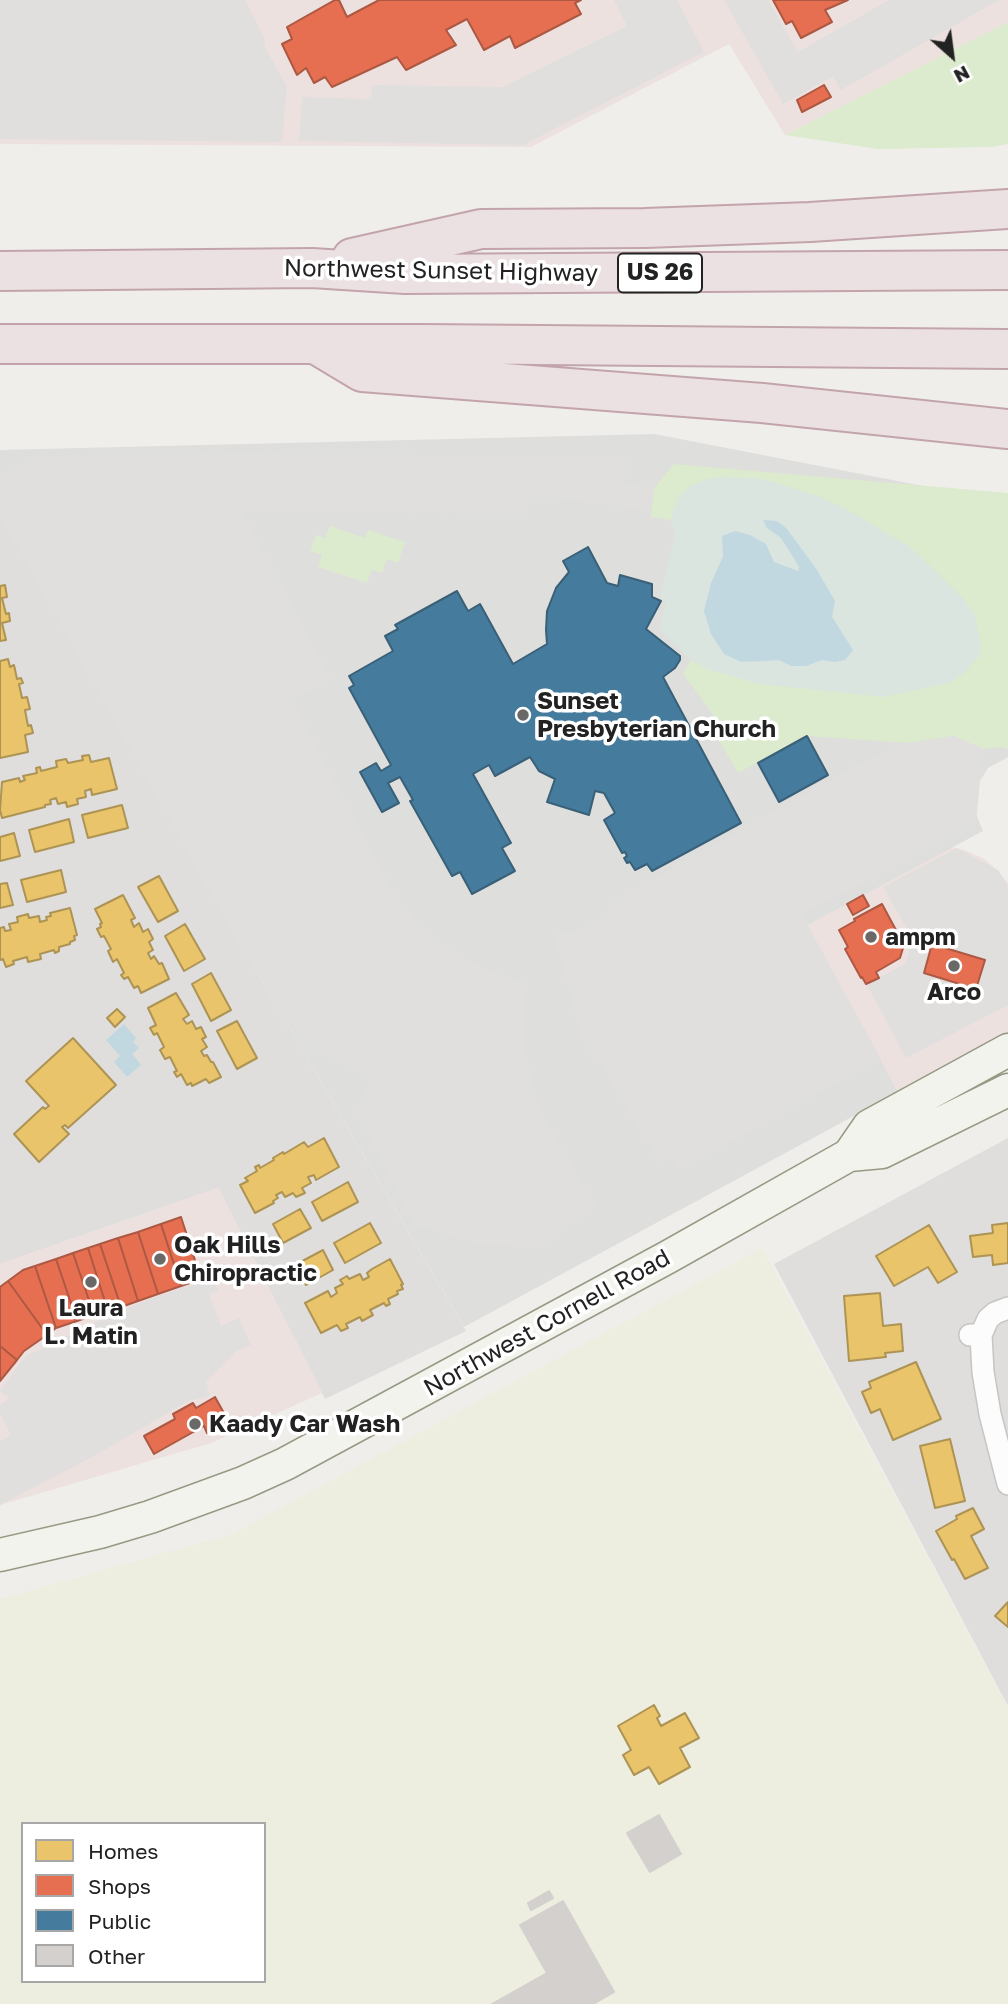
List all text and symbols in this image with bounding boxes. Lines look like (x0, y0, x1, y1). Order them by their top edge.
north arrow (917, 21, 987, 91)
text: N (950, 61, 974, 89)
street label: Northwest Sunset Highway (284, 254, 598, 288)
road number: US 26 (618, 254, 702, 292)
place label: Sunset Presbyterian Church (537, 687, 776, 743)
marker: Sunset Presbyterian Church (515, 707, 531, 723)
place label: ampm (885, 923, 956, 951)
marker: ampm (863, 929, 879, 945)
marker: Arco (946, 958, 962, 974)
place label: Arco (927, 978, 981, 1006)
place label: Oak Hills Chiropractic (174, 1231, 317, 1287)
street label: Northwest Cornell Road (419, 1243, 675, 1403)
marker: Oak Hills Chiropractic (152, 1251, 168, 1267)
marker: Laura L. Matin (83, 1274, 99, 1290)
place label: Laura L. Matin (44, 1294, 138, 1350)
place label: Kaady Car Wash (209, 1410, 400, 1438)
marker: Kaady Car Wash (187, 1416, 203, 1432)
legend (21, 1822, 266, 1983)
text: Homes (88, 1838, 158, 1864)
text: Shops (88, 1873, 151, 1899)
text: Public (88, 1908, 151, 1934)
text: Other (88, 1943, 145, 1969)

